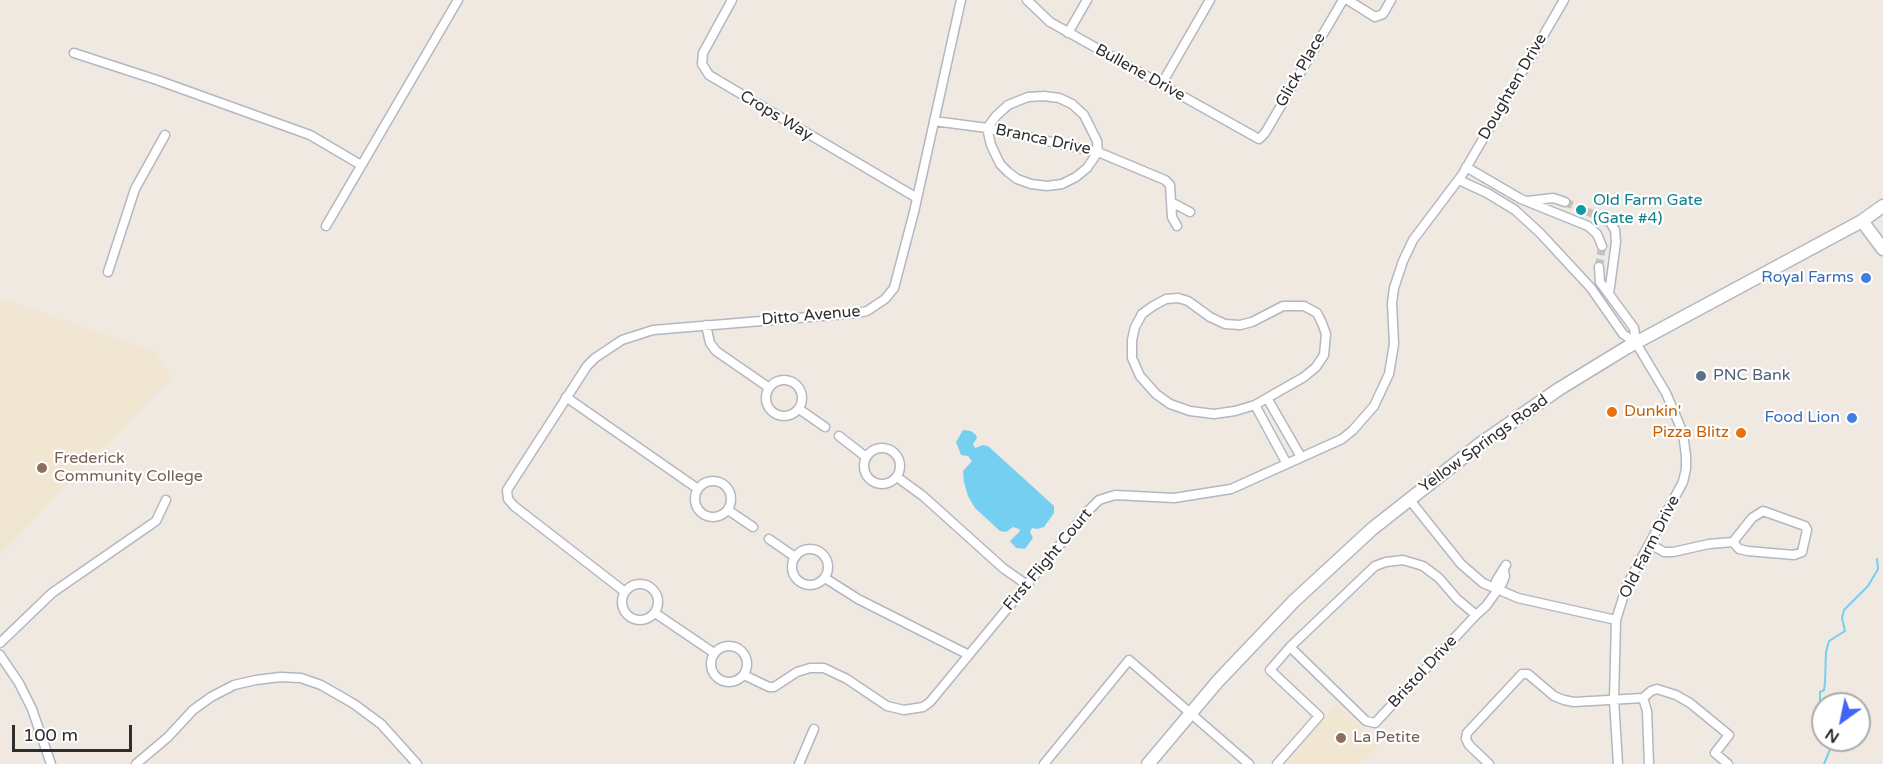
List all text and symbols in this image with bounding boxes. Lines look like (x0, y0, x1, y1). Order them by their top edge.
street label: Glick Place (1272, 29, 1330, 111)
street label: Doughten Drive (1475, 31, 1551, 143)
street label: Bullene Drive (1092, 40, 1188, 106)
street label: Crops Way (736, 87, 816, 145)
street label: Branca Drive (994, 121, 1092, 159)
place label: Old Farm Gate (Gate #4) (1593, 191, 1703, 229)
marker: Old Farm Gate (Gate #4) (1574, 203, 1588, 217)
place label: Royal Farms (1761, 268, 1854, 288)
marker: Royal Farms (1859, 271, 1873, 285)
street label: Ditto Avenue (761, 302, 861, 330)
place label: PNC Bank (1713, 366, 1790, 386)
marker: PNC Bank (1694, 369, 1708, 383)
street label: Yellow Springs Road (1416, 391, 1552, 497)
place label: Dunkin' (1624, 402, 1681, 422)
marker: Dunkin' (1605, 405, 1619, 419)
place label: Food Lion (1765, 408, 1840, 428)
marker: Food Lion (1845, 411, 1859, 425)
place label: Pizza Blitz (1652, 423, 1729, 443)
marker: Pizza Blitz (1734, 426, 1748, 440)
place label: Frederick Community College (54, 449, 203, 487)
marker: Frederick Community College (35, 461, 49, 475)
street label: Old Farm Drive (1616, 492, 1684, 602)
street label: First Flight Court (1000, 505, 1096, 615)
street label: Bristol Drive (1385, 632, 1461, 712)
north arrow (1811, 692, 1871, 752)
scale bar (15, 713, 135, 751)
text: 100 m (23, 724, 78, 746)
text: N (1821, 724, 1843, 747)
place label: La Petite (1353, 728, 1420, 748)
marker: La Petite (1334, 731, 1348, 745)

